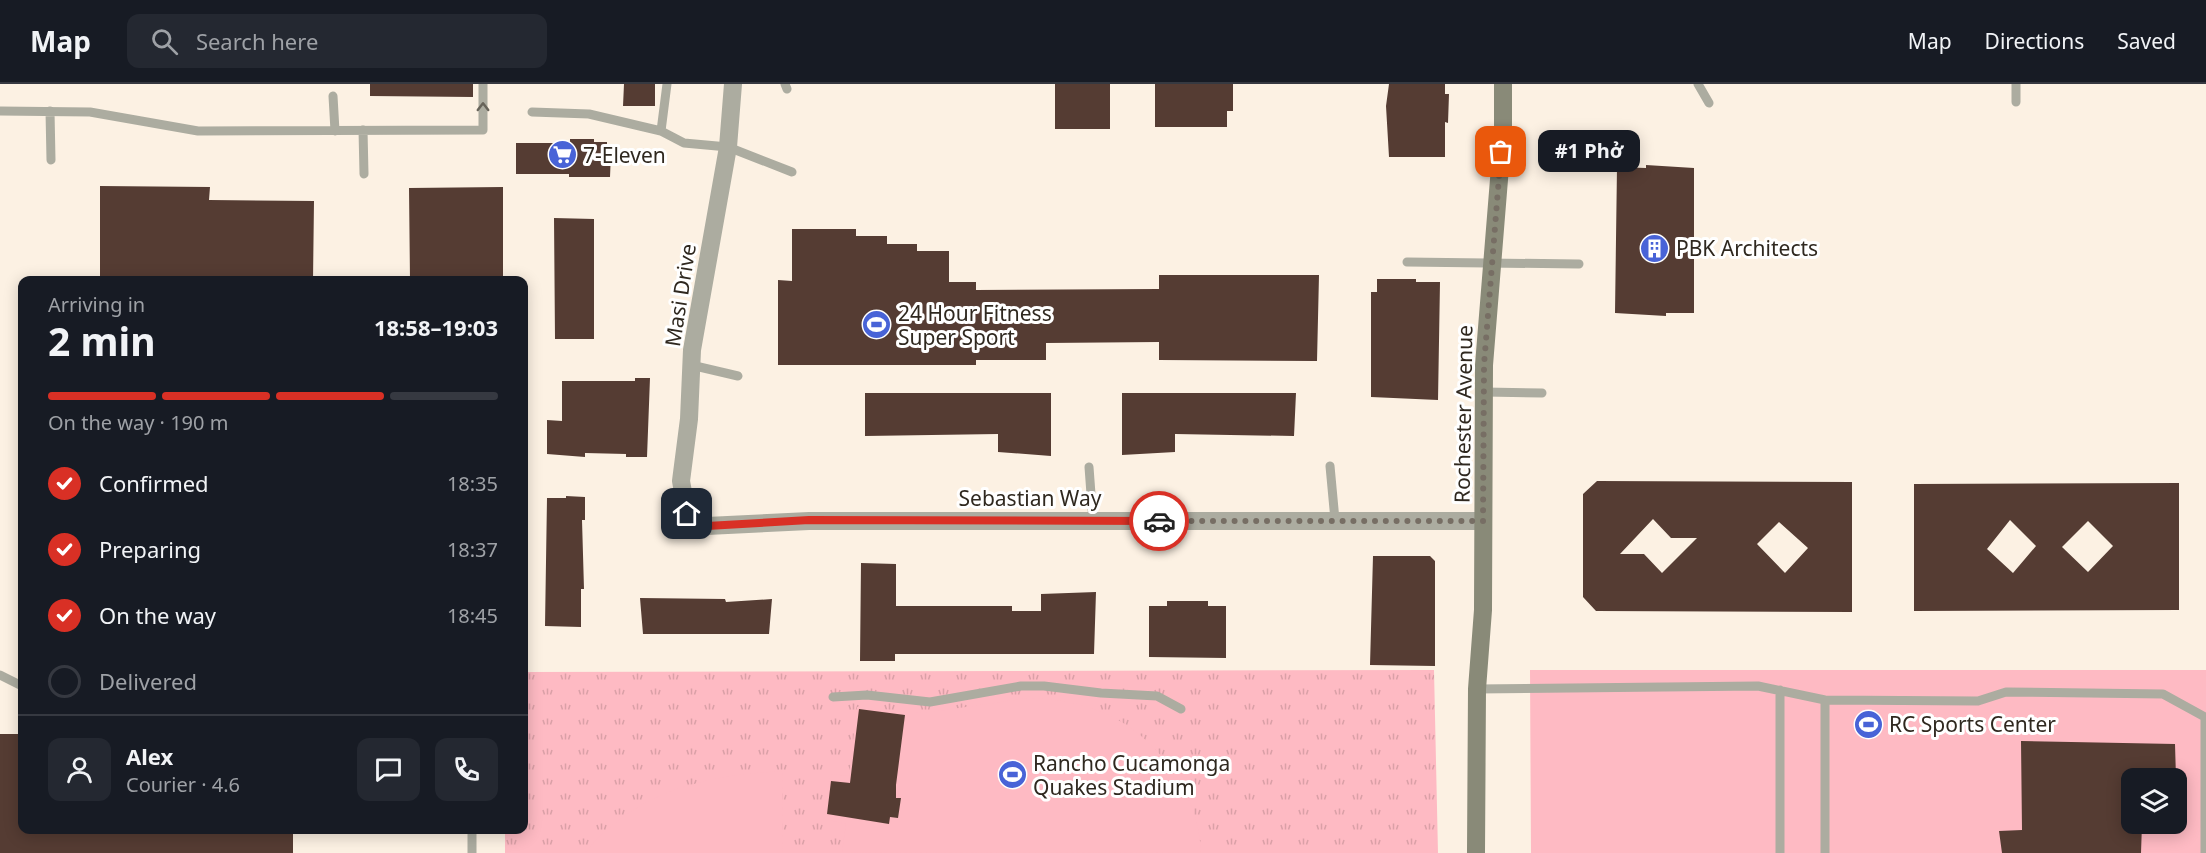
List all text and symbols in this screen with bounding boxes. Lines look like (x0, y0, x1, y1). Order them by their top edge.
search box (127, 14, 547, 68)
text: Map (30, 22, 91, 60)
icon: search (148, 25, 181, 58)
text: Search here (196, 26, 318, 56)
text: Map (1908, 27, 1952, 55)
text: Directions (1985, 27, 2084, 55)
text: Saved (2117, 27, 2176, 55)
one-way arrow (477, 102, 489, 111)
pin (1475, 126, 1526, 177)
callout: #1 Phở (1537, 131, 1639, 173)
icon: bag (1484, 135, 1517, 168)
text: #1 Phở (1555, 137, 1623, 164)
supermarket icon: 7-Eleven (546, 139, 578, 171)
place label: 7-Eleven (583, 141, 666, 169)
building icon: PBK Architects (1639, 232, 1671, 264)
place label: PBK Architects (1676, 234, 1818, 262)
street label: Masi Drive (658, 242, 702, 348)
text: Arriving in (48, 291, 145, 318)
place label: 24 Hour Fitness Super Sport (898, 299, 1052, 351)
sports icon: 24 Hour Fitness Super Sport (861, 309, 893, 341)
text: 18:58–19:03 (374, 312, 498, 342)
text: 2 min (48, 314, 155, 367)
street label: Rochester Avenue (1447, 325, 1479, 503)
text: On the way · 190 m (48, 409, 228, 436)
icon: check (48, 467, 81, 500)
text: Confirmed (99, 468, 209, 498)
text: 18:35 (447, 470, 498, 497)
street label: Sebastian Way (959, 484, 1102, 512)
pin (661, 488, 712, 539)
courier (1129, 491, 1189, 551)
icon: home (670, 497, 703, 530)
icon: car (1143, 505, 1176, 538)
icon: check (48, 533, 81, 566)
text: Preparing (99, 534, 201, 564)
text: 18:37 (447, 536, 498, 563)
icon: check (48, 599, 81, 632)
text: On the way (99, 600, 216, 630)
text: 18:45 (447, 602, 498, 629)
text: Delivered (99, 666, 197, 696)
sports icon: RC Sports Center (1852, 708, 1884, 740)
place label: RC Sports Center (1889, 710, 2056, 738)
button: person (48, 738, 111, 801)
button: chat (357, 738, 420, 801)
button: phone (435, 738, 498, 801)
text: Alex (126, 741, 173, 771)
place label: Rancho Cucamonga Quakes Stadium (1033, 749, 1230, 801)
sports icon: Rancho Cucamonga Quakes Stadium (996, 759, 1028, 791)
map controls (2121, 768, 2187, 834)
button: layers (2121, 768, 2187, 834)
text: Courier · 4.6 (126, 771, 240, 798)

